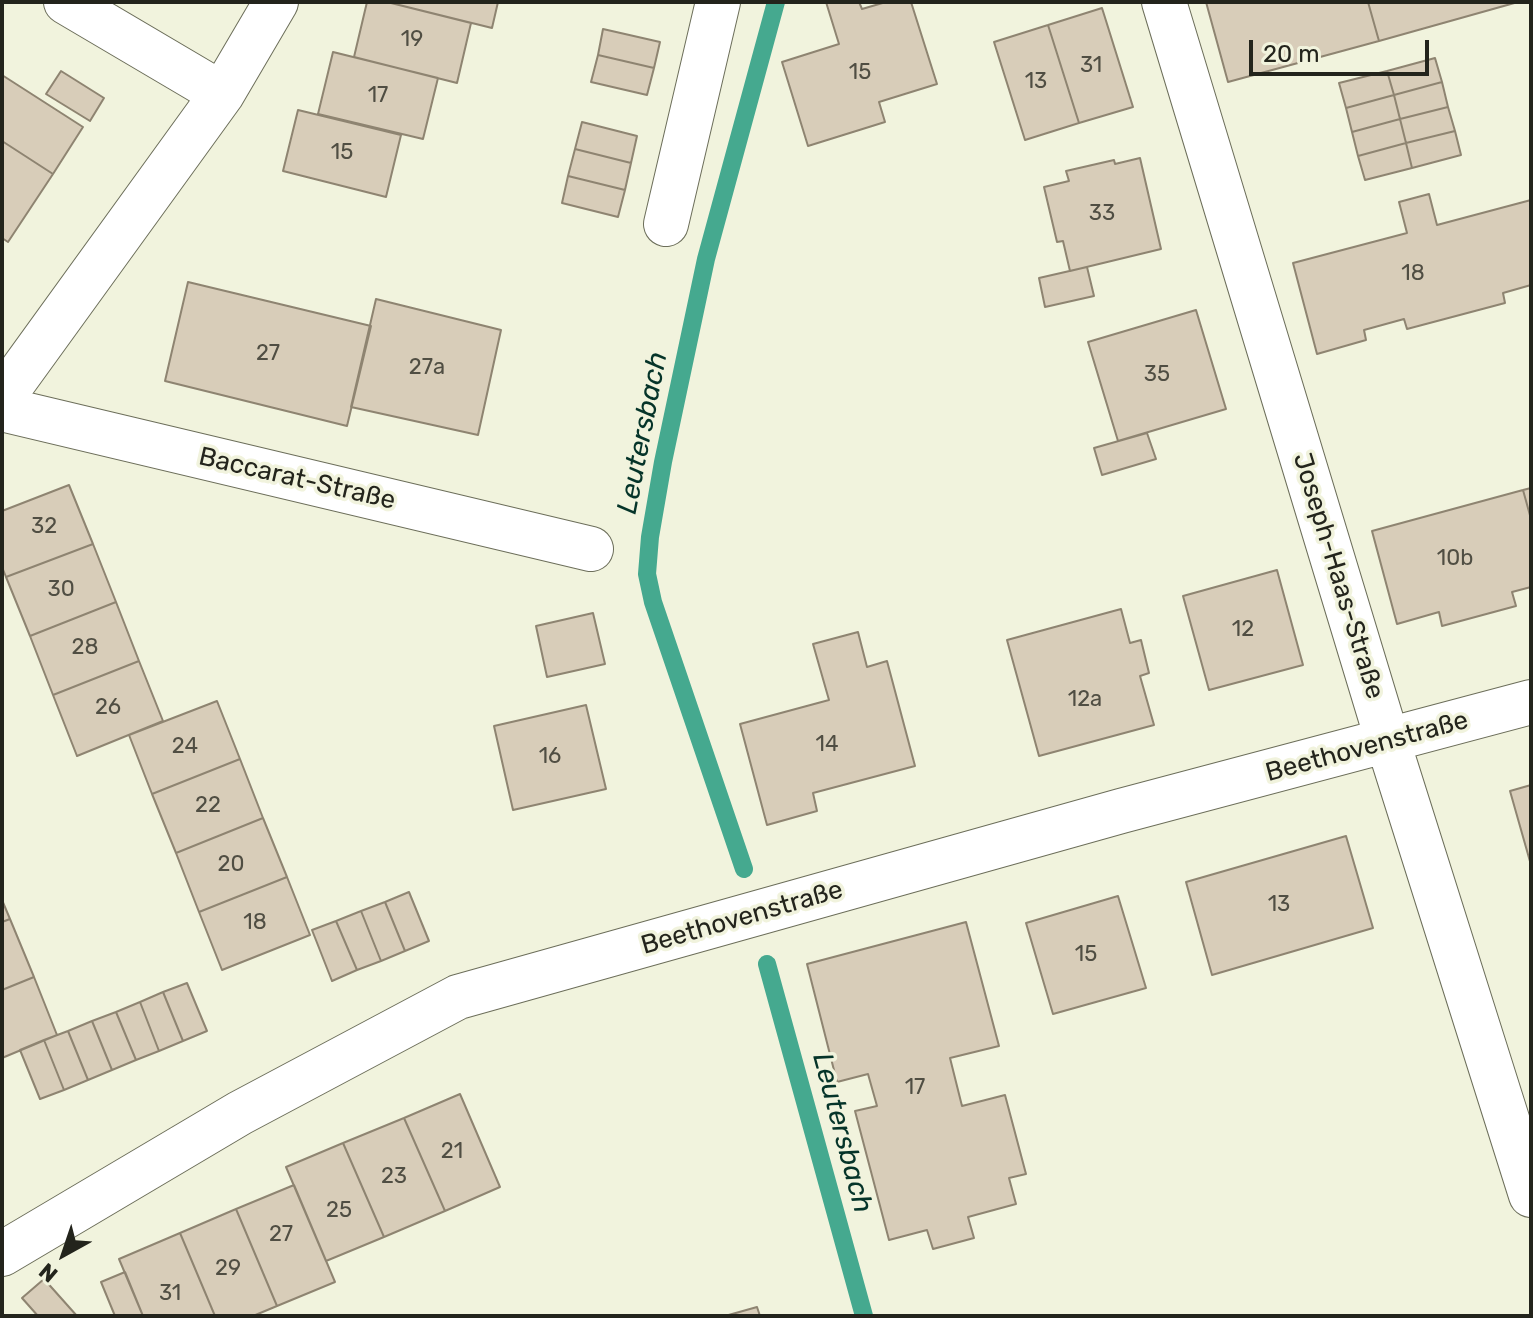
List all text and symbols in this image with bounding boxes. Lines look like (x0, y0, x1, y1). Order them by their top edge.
scale bar (1253, 24, 1433, 74)
house number: 19 (401, 27, 423, 53)
text: 20 m (1263, 40, 1320, 68)
house number: 31 (1080, 53, 1102, 79)
house number: 15 (849, 60, 871, 86)
house number: 13 (1025, 69, 1047, 95)
house number: 17 (368, 83, 388, 109)
house number: 15 (331, 140, 353, 166)
house number: 33 (1089, 201, 1115, 227)
house number: 18 (1401, 261, 1425, 287)
house number: 27 (256, 341, 280, 367)
water label: Leutersbach (611, 349, 675, 517)
house number: 27a (409, 355, 445, 381)
house number: 35 (1144, 362, 1170, 388)
street label: Baccarat-Straße (196, 441, 398, 517)
street label: Joseph-Haas-Straße (1286, 449, 1390, 703)
house number: 32 (31, 514, 57, 540)
house number: 10b (1437, 546, 1473, 572)
house number: 30 (47, 577, 75, 603)
house number: 12 (1232, 617, 1254, 643)
house number: 28 (72, 635, 98, 661)
house number: 12a (1068, 687, 1102, 713)
house number: 26 (95, 695, 121, 721)
street label: Beethovenstraße (1262, 705, 1472, 789)
house number: 14 (815, 732, 839, 758)
house number: 24 (172, 734, 198, 760)
house number: 16 (539, 744, 561, 770)
house number: 22 (195, 793, 221, 819)
house number: 20 (218, 852, 244, 878)
street label: Beethovenstraße (638, 874, 846, 962)
house number: 13 (1268, 892, 1290, 918)
house number: 18 (243, 910, 267, 936)
house number: 15 (1075, 942, 1097, 968)
water label: Leutersbach (804, 1049, 880, 1217)
house number: 17 (905, 1075, 925, 1101)
house number: 21 (441, 1139, 463, 1165)
house number: 23 (381, 1164, 407, 1190)
house number: 25 (326, 1198, 352, 1224)
north arrow (24, 1214, 104, 1294)
house number: 27 (269, 1222, 293, 1248)
house number: 29 (215, 1256, 241, 1282)
text: N (34, 1257, 63, 1288)
house number: 31 (159, 1281, 181, 1307)

